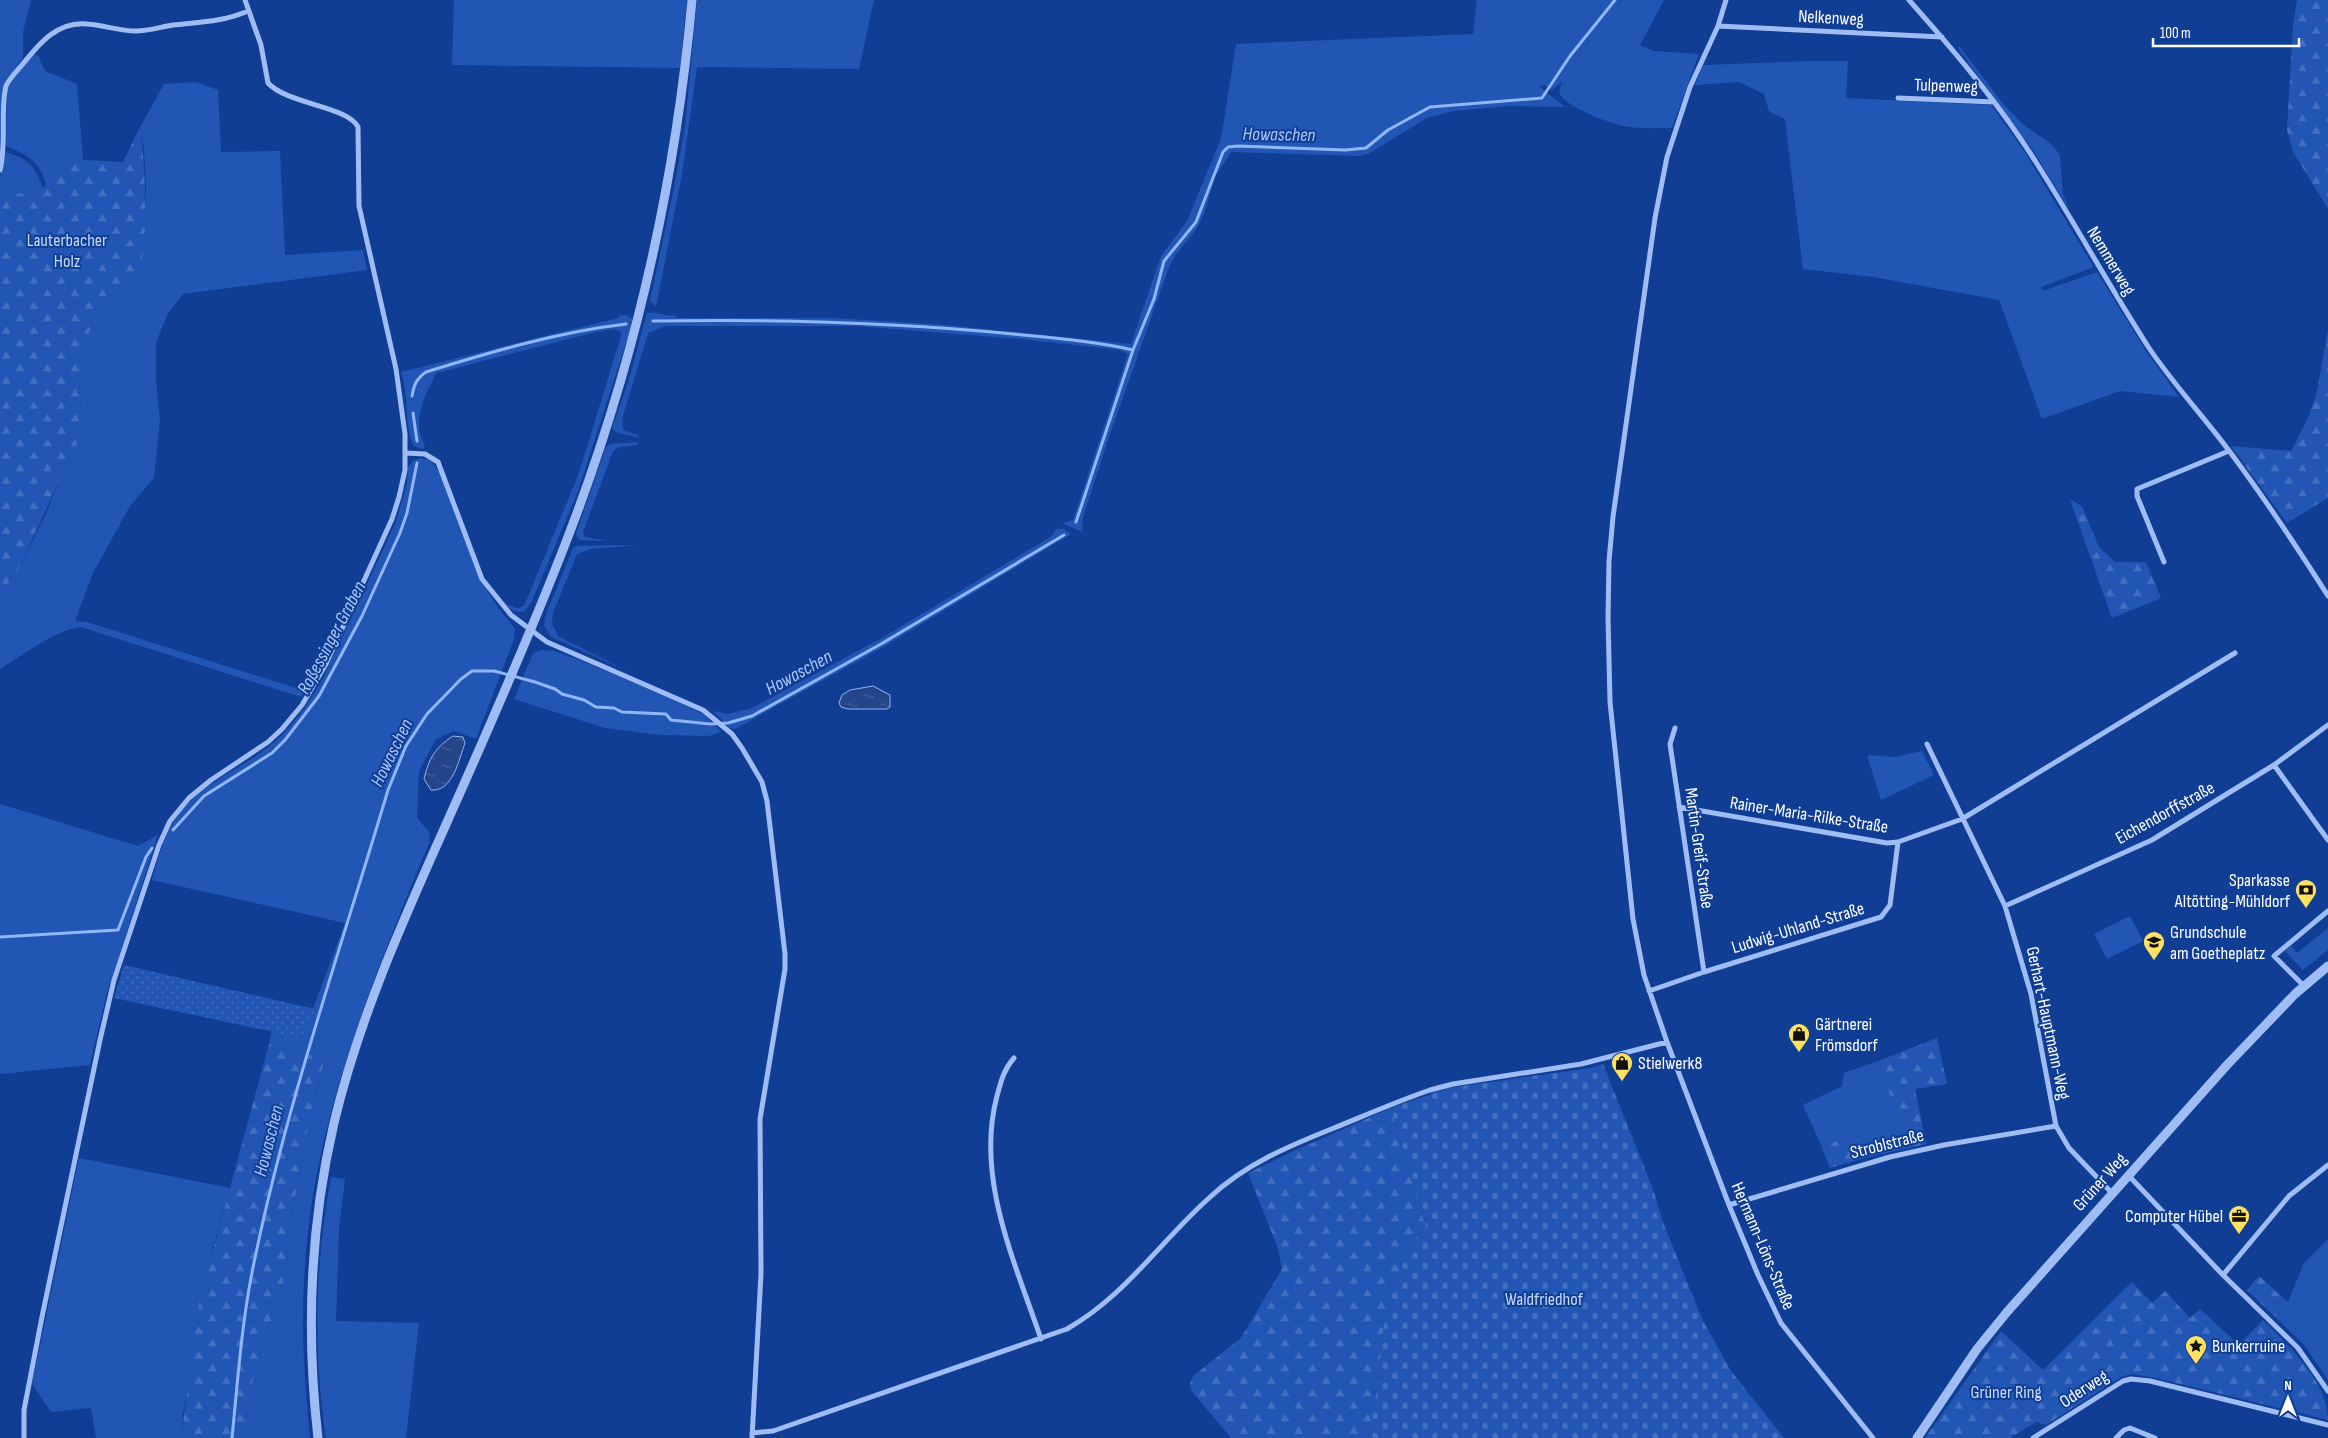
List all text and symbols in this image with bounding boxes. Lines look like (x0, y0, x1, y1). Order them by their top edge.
street label: Nelkenweg (1798, 6, 1864, 30)
scale bar (2153, 15, 2299, 47)
text: 100 m (2160, 24, 2191, 43)
street label: Tulpenweg (1914, 74, 1978, 98)
water label: Howaschen (1242, 123, 1316, 147)
street label: Nemmerweg (2082, 223, 2140, 299)
park label: Lauterbacher Holz (27, 230, 107, 272)
water label: Roßessinger Graben (293, 578, 371, 698)
water label: Howaschen (762, 645, 836, 701)
water label: Howaschen (366, 715, 418, 791)
street label: Eichendorffstraße (2112, 777, 2218, 849)
street label: Martin-Greif-Straße (1680, 786, 1718, 910)
street label: Rainer-Maria-Rilke-Straße (1728, 792, 1890, 838)
place label: Sparkasse Altötting-Mühldorf (2174, 870, 2291, 912)
bank icon: Sparkasse Altötting-Mühldorf (2294, 878, 2318, 909)
street label: Ludwig-Uhland-Straße (1729, 898, 1867, 958)
place label: Grundschule am Goetheplatz (2170, 922, 2266, 964)
school or university icon: Grundschule am Goetheplatz (2142, 930, 2166, 961)
street label: Gerhart-Hauptmann-Weg (2022, 945, 2074, 1101)
place label: Gärtnerei Frömsdorf (1815, 1014, 1879, 1056)
shop icon: Gärtnerei Frömsdorf (1787, 1022, 1811, 1053)
shop icon: Stielwerk8 (1610, 1051, 1634, 1082)
place label: Stielwerk8 (1638, 1053, 1702, 1074)
water label: Howaschen (249, 1103, 289, 1179)
street label: Stroblstraße (1848, 1125, 1926, 1163)
street label: Grüner Weg (2069, 1149, 2131, 1215)
street label: Hermann-Löns-Straße (1727, 1179, 1799, 1313)
office icon: Computer Hübel (2227, 1204, 2251, 1235)
place label: Computer Hübel (2125, 1206, 2223, 1227)
park label: Waldfriedhof (1505, 1289, 1584, 1310)
place icon: Bunkerruine (2184, 1334, 2208, 1365)
place label: Bunkerruine (2212, 1336, 2285, 1357)
street label: Oderweg (2056, 1366, 2112, 1412)
north arrow (2263, 1373, 2313, 1423)
text: N (2284, 1377, 2292, 1394)
park label: Grüner Ring (1970, 1382, 2042, 1403)

